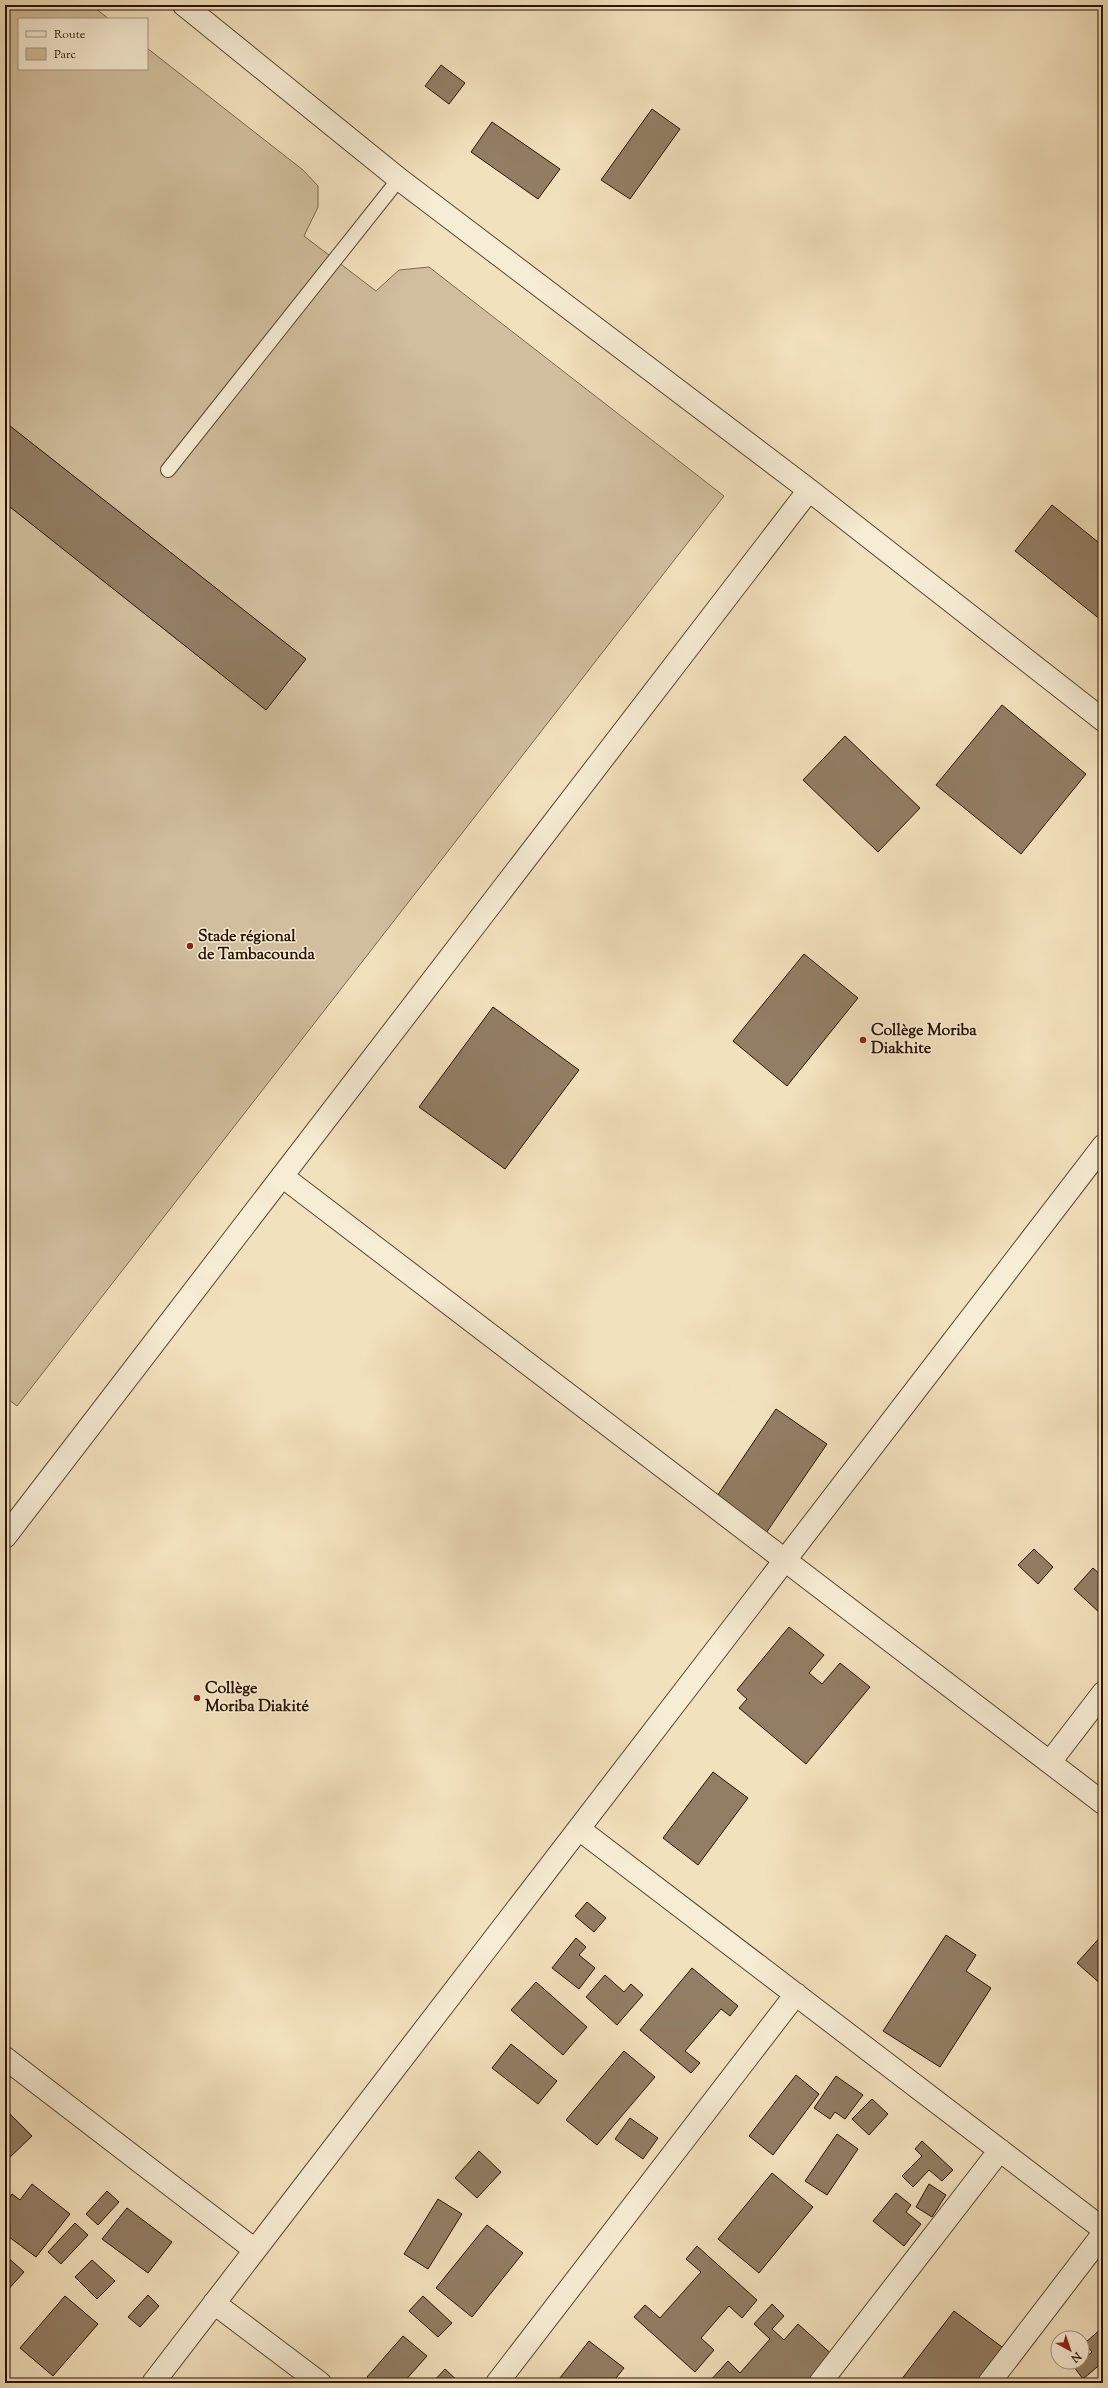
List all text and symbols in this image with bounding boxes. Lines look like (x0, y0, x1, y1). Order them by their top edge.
legend (18, 18, 148, 70)
text: Route (54, 26, 86, 44)
text: Parc (54, 46, 76, 64)
place label: Stade régional de Tambacounda (198, 926, 315, 967)
marker: Stade régional de Tambacounda (185, 941, 195, 951)
place label: Collège Moriba Diakhite (871, 1020, 977, 1061)
marker: Collège Moriba Diakhite (858, 1035, 868, 1045)
place label: Collège Moriba Diakité (205, 1678, 309, 1719)
marker: Collège Moriba Diakité (192, 1693, 202, 1703)
north arrow (1050, 2330, 1090, 2370)
text: N (1067, 2347, 1085, 2366)

